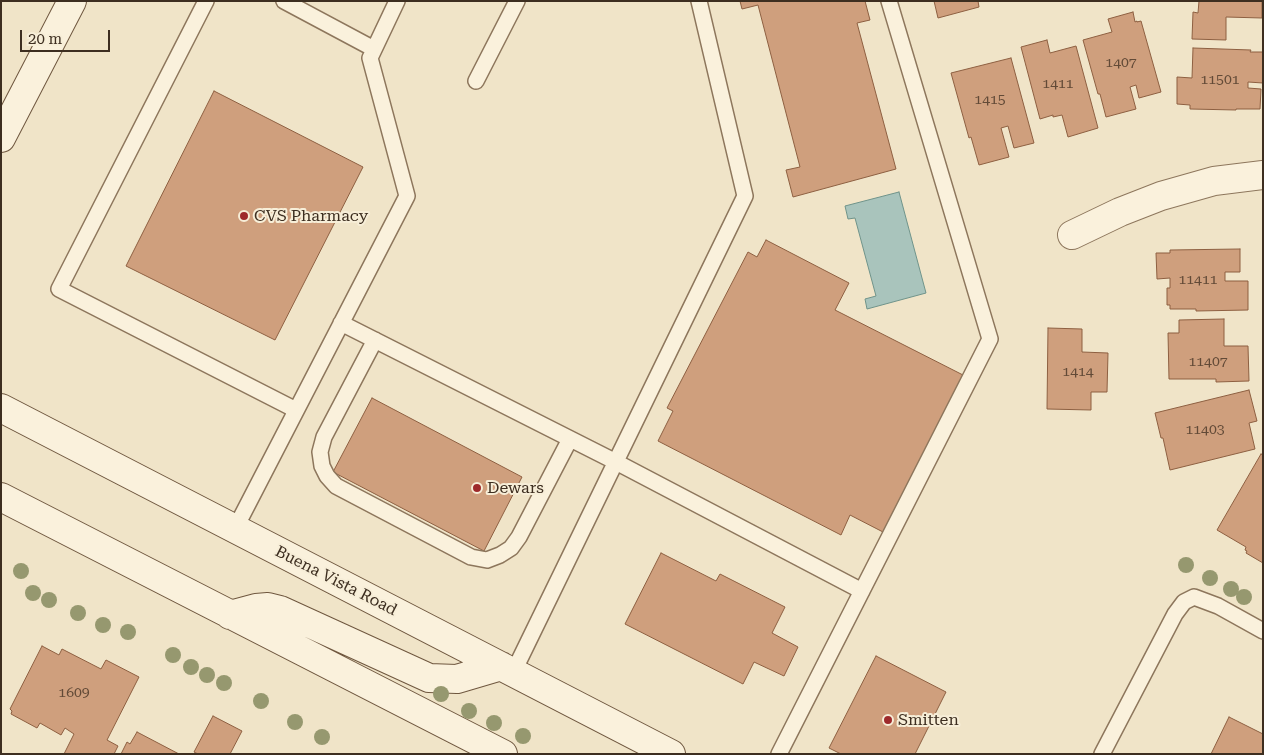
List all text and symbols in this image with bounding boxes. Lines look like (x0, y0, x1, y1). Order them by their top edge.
scale bar (22, 20, 112, 52)
text: 20 m (28, 30, 62, 48)
house number: 1407 (1105, 55, 1137, 71)
house number: 11501 (1200, 72, 1240, 88)
house number: 1411 (1042, 76, 1074, 92)
house number: 1415 (974, 92, 1006, 108)
place label: CVS Pharmacy (254, 206, 368, 226)
marker: CVS Pharmacy (238, 210, 250, 222)
house number: 11411 (1178, 272, 1218, 288)
house number: 11407 (1188, 354, 1228, 370)
house number: 1414 (1062, 364, 1094, 380)
house number: 11403 (1185, 422, 1225, 438)
place label: Dewars (487, 478, 544, 498)
marker: Dewars (471, 482, 483, 494)
street label: Buena Vista Road (272, 542, 400, 620)
house number: 1609 (58, 685, 90, 701)
place label: Smitten (898, 710, 959, 730)
marker: Smitten (882, 714, 894, 726)

